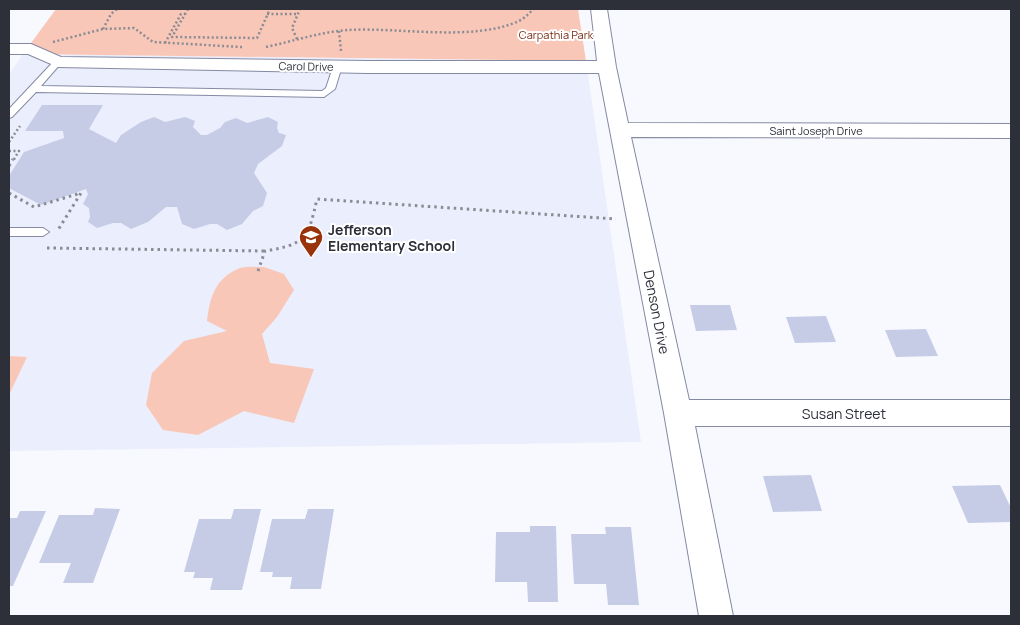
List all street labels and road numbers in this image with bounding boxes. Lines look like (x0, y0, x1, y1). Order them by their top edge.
street label: Carol Drive (278, 58, 334, 74)
street label: Saint Joseph Drive (769, 123, 863, 138)
street label: Denson Drive (640, 268, 674, 356)
street label: Susan Street (802, 404, 887, 423)

